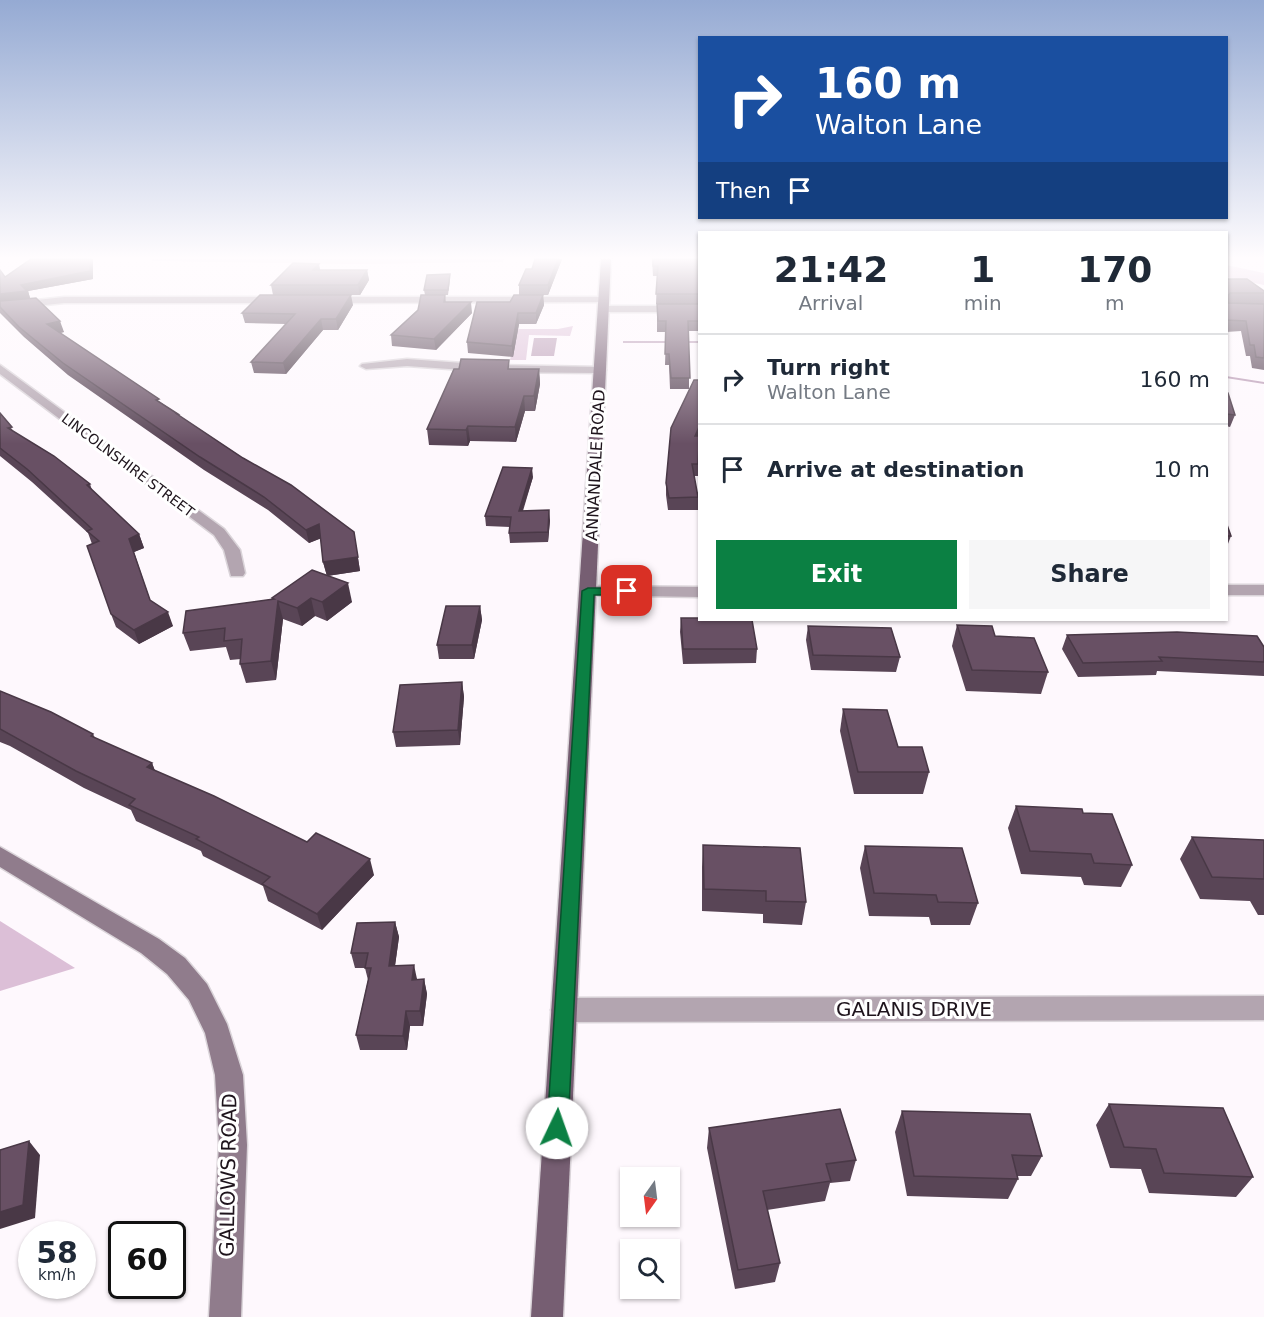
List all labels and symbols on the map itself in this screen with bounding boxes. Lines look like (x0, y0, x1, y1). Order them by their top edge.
street label: ANNANDALE ROAD (582, 389, 609, 541)
street label: LINCOLNSHIRE STREET (59, 410, 198, 520)
pin (601, 565, 652, 616)
street label: GALANIS DRIVE (836, 997, 992, 1021)
street label: GALLOWS ROAD (215, 1093, 241, 1257)
position arrow (525, 1096, 589, 1160)
north arrow (620, 1167, 680, 1227)
speed limit sign: 60 (108, 1221, 186, 1299)

